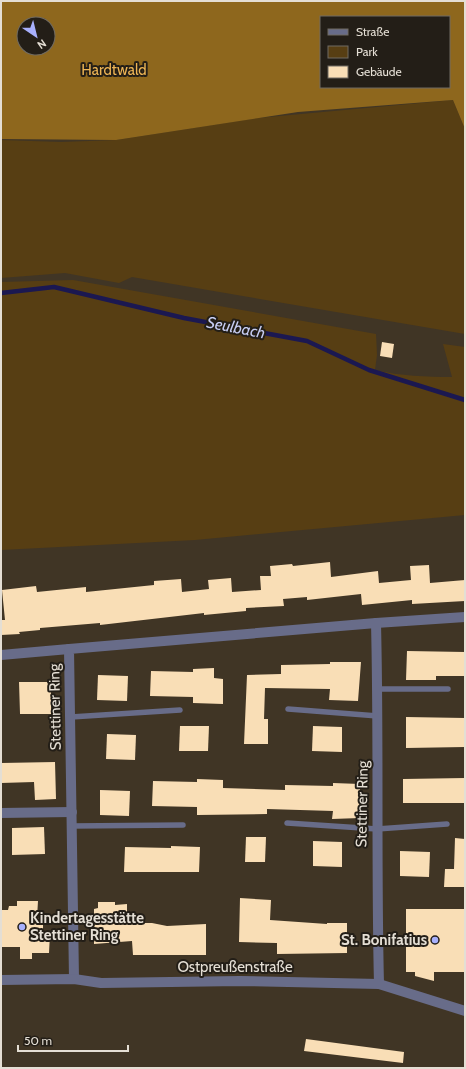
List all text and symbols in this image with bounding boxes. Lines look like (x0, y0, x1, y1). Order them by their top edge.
north arrow (16, 16, 56, 56)
legend (320, 16, 450, 88)
text: Straße (356, 24, 389, 39)
text: N (35, 36, 49, 52)
text: Park (356, 44, 378, 59)
park label: Hardtwald (81, 61, 147, 79)
text: Gebäude (356, 64, 402, 79)
water label: Seulbach (205, 313, 267, 342)
street label: Stettiner Ring (45, 663, 65, 750)
street label: Stettiner Ring (352, 760, 372, 847)
place label: Kindertagesstätte Stettiner Ring (30, 909, 144, 944)
marker: Kindertagesstätte Stettiner Ring (17, 922, 27, 932)
place label: St. Bonifatius (341, 931, 427, 949)
marker: St. Bonifatius (430, 935, 440, 945)
street label: Ostpreußenstraße (177, 958, 293, 976)
scale bar (18, 1027, 128, 1053)
text: 50 m (24, 1033, 52, 1048)

